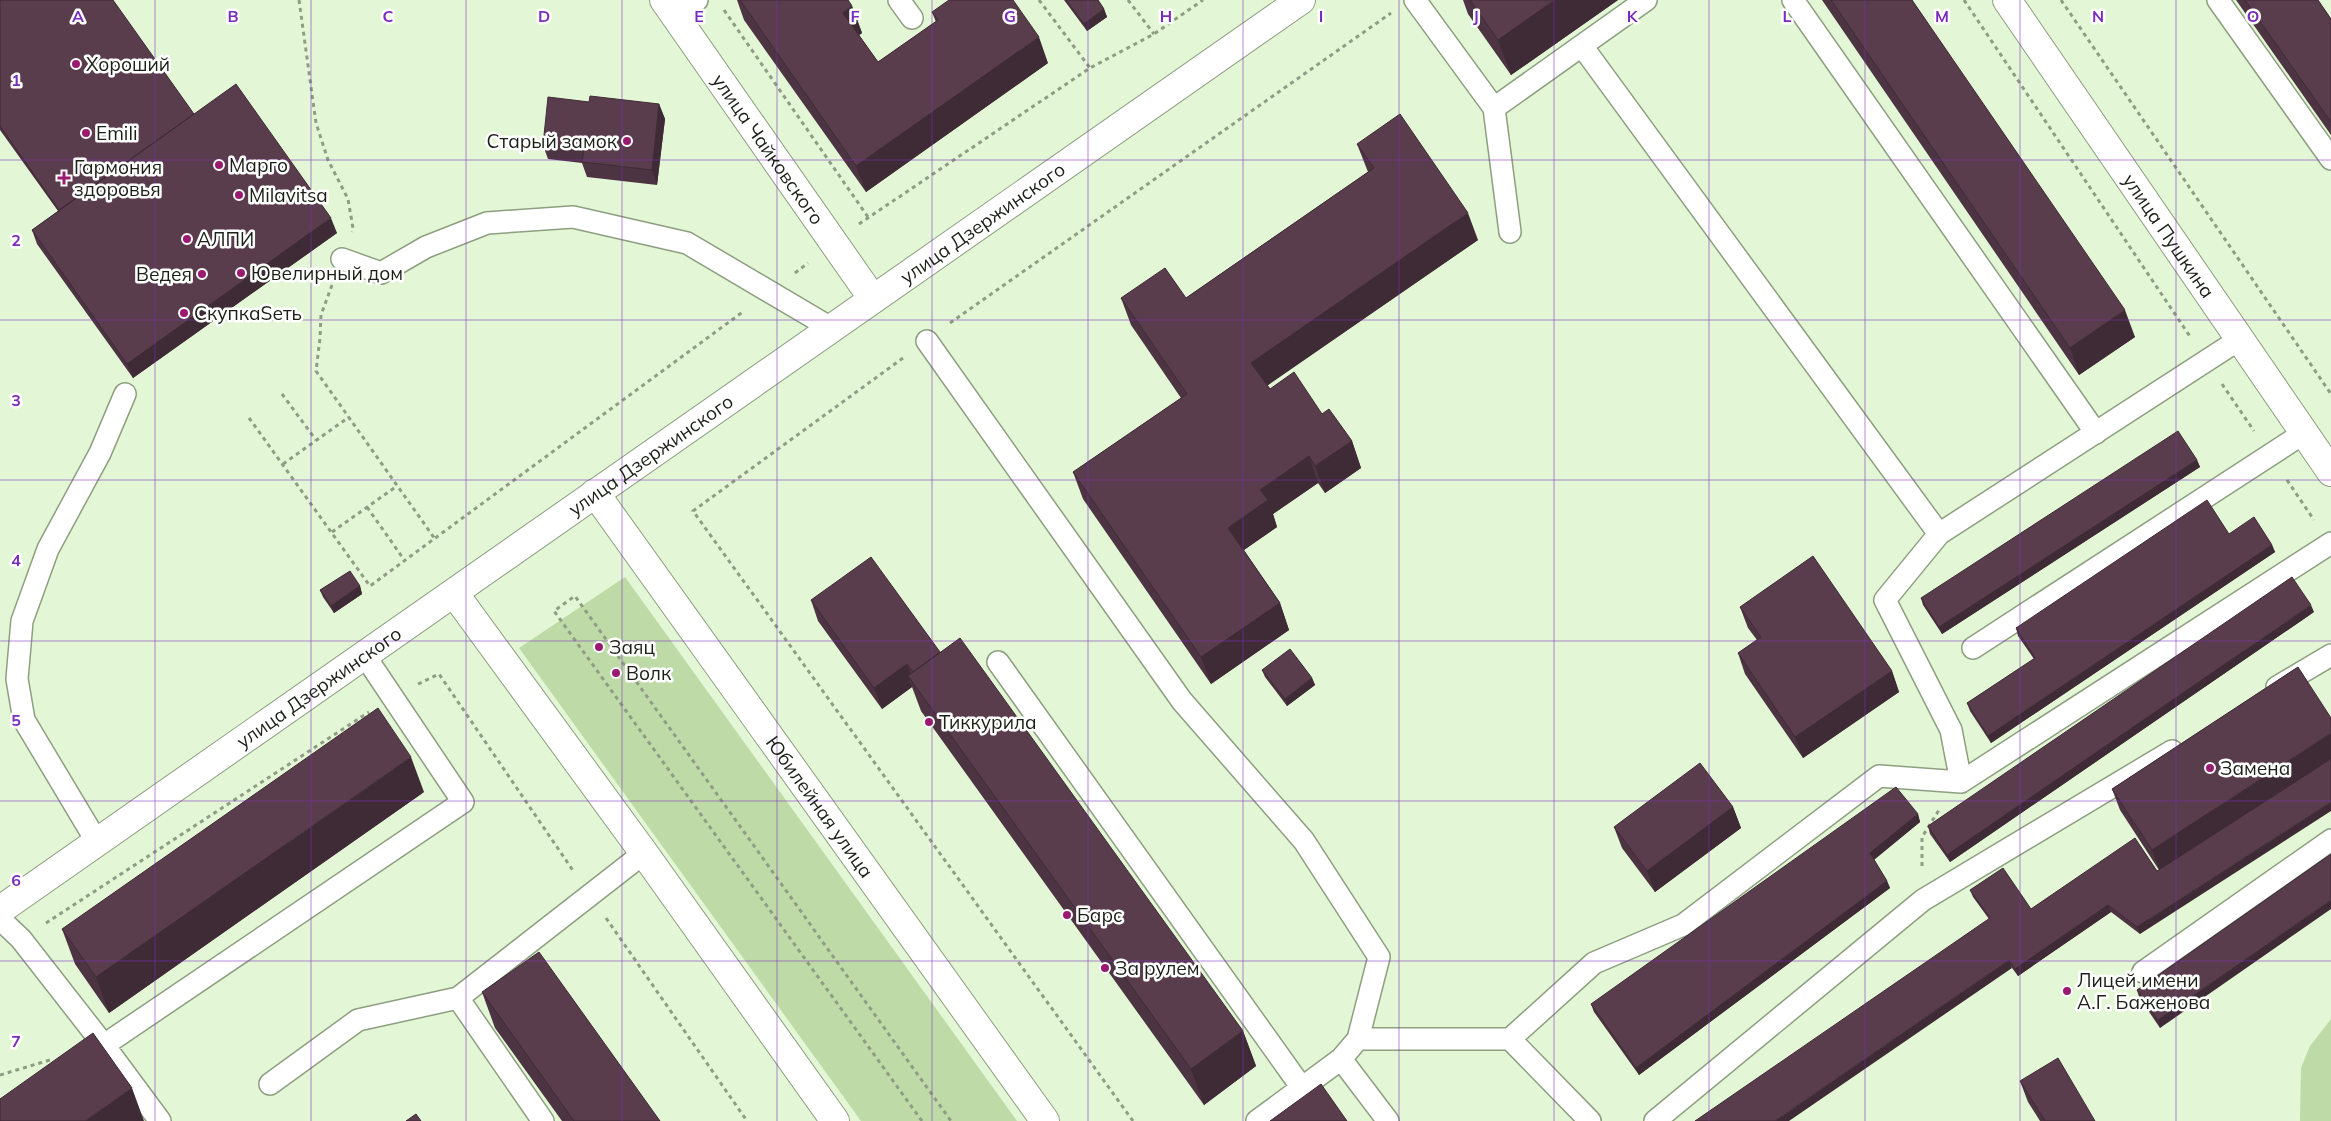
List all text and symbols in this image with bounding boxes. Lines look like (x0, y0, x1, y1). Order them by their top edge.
text: A (72, 6, 84, 26)
text: B (227, 6, 239, 26)
text: C (383, 6, 394, 26)
text: D (538, 6, 550, 26)
text: E (694, 6, 704, 26)
text: F (850, 6, 860, 26)
text: G (1004, 6, 1016, 26)
text: H (1160, 6, 1172, 26)
text: I (1319, 6, 1323, 26)
text: J (1473, 6, 1479, 26)
text: K (1627, 6, 1639, 26)
text: L (1783, 6, 1792, 26)
text: M (1935, 6, 1949, 26)
text: N (2092, 6, 2104, 26)
text: O (2247, 6, 2259, 26)
place label: Хороший (86, 52, 170, 76)
marker: Хороший (70, 58, 82, 70)
street label: улица Чайковского (707, 69, 829, 229)
text: 1 (11, 70, 21, 90)
place label: Emili (96, 121, 137, 145)
marker: Emili (80, 127, 92, 139)
place label: Старый замок (486, 129, 618, 153)
marker: Старый замок (621, 135, 633, 147)
place label: Марго (229, 153, 288, 177)
place label: Гармония здоровья (74, 155, 162, 201)
street label: улица Дзержинского (895, 157, 1070, 289)
marker: Марго (213, 159, 225, 171)
street label: улица Пушкина (2118, 169, 2220, 302)
marker: Гармония здоровья (58, 172, 70, 184)
place label: Milavitsa (249, 183, 328, 207)
marker: Milavitsa (233, 189, 245, 201)
place label: АЛПИ (197, 227, 254, 251)
text: 2 (11, 230, 21, 250)
marker: АЛПИ (181, 233, 193, 245)
place label: Ювелирный дом (251, 261, 403, 285)
place label: Ведея (136, 262, 192, 286)
marker: Ювелирный дом (235, 267, 247, 279)
marker: Ведея (196, 268, 208, 280)
place label: СкупкаSеть (194, 301, 302, 325)
marker: СкупкаSеть (178, 307, 190, 319)
street label: улица Дзержинского (564, 389, 738, 521)
text: 3 (11, 390, 21, 410)
text: 4 (11, 550, 21, 570)
street label: улица Дзержинского (232, 621, 406, 753)
place label: Заяц (609, 635, 655, 659)
marker: Заяц (593, 641, 605, 653)
place label: Волк (626, 661, 672, 685)
marker: Волк (610, 667, 622, 679)
text: 5 (11, 710, 21, 730)
place label: Тиккурила (939, 710, 1037, 734)
marker: Тиккурила (923, 716, 935, 728)
street label: Юбилейная улица (761, 731, 879, 882)
place label: Замена (2220, 756, 2290, 780)
marker: Замена (2204, 762, 2216, 774)
text: 6 (11, 870, 21, 890)
place label: Барс (1077, 903, 1123, 927)
marker: Барс (1061, 909, 1073, 921)
place label: За рулем (1115, 956, 1200, 980)
marker: За рулем (1099, 962, 1111, 974)
place label: Лицей имени А.Г. Баженова (2077, 968, 2210, 1014)
marker: Лицей имени А.Г. Баженова (2061, 985, 2073, 997)
text: 7 (11, 1031, 21, 1051)

